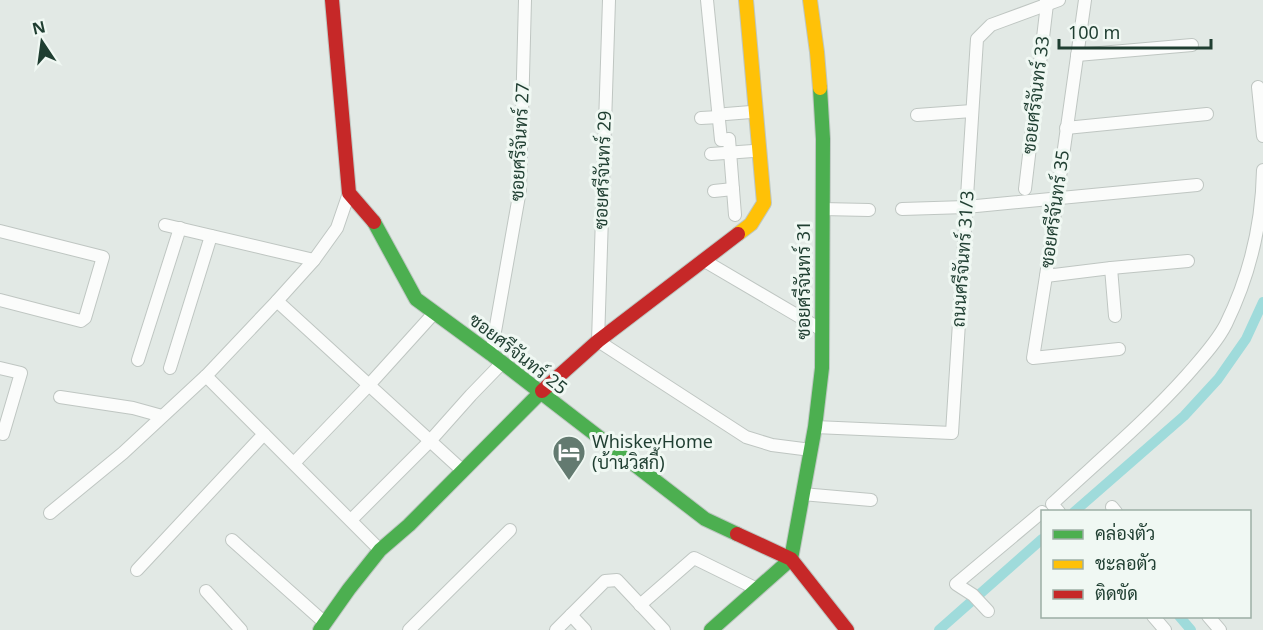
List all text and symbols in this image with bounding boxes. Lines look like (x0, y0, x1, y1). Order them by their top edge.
north arrow (12, 12, 72, 72)
scale bar (1059, 12, 1210, 50)
text: N (30, 15, 47, 40)
text: 100 m (1068, 20, 1120, 44)
street label: ซอยศรีจันทร์ 33 (1016, 34, 1054, 155)
street label: ซอยศรีจันทร์ 27 (504, 82, 534, 202)
street label: ซอยศรีจันทร์ 29 (588, 110, 616, 230)
street label: ซอยศรีจันทร์ 35 (1034, 148, 1074, 269)
street label: ถนนศรีจันทร์ 31/3 (945, 190, 979, 328)
street label: ซอยศรีจันทร์ 31 (791, 221, 815, 339)
street label: ซอยศรีจันทร์ 25 (464, 307, 573, 399)
place label: WhiskeyHome (บ้านวิสกี้) (592, 429, 713, 474)
hotel icon: WhiskeyHome (บ้านวิสกี้) (551, 434, 587, 481)
legend (1041, 510, 1251, 618)
text: คล่องตัว (1095, 521, 1155, 545)
text: ชะลอตัว (1095, 551, 1157, 575)
text: ติดขัด (1095, 581, 1138, 605)

